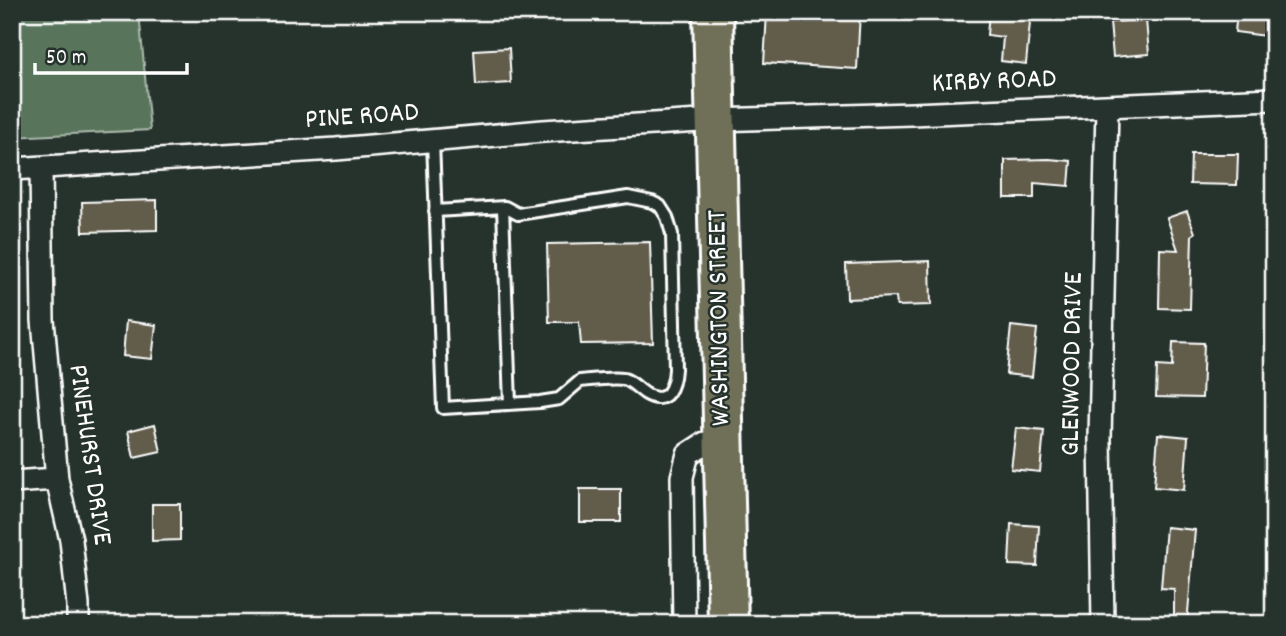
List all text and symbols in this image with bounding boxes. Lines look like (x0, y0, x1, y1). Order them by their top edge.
scale bar (35, 32, 187, 76)
text: 50 m (46, 44, 86, 74)
street label: KIRBY ROAD (931, 61, 1057, 105)
street label: PINE ROAD (304, 94, 420, 142)
street label: WASHINGTON STREET (699, 210, 743, 426)
street label: GLENWOOD DRIVE (1052, 271, 1096, 456)
street label: PINEHURST DRIVE (56, 362, 121, 548)

